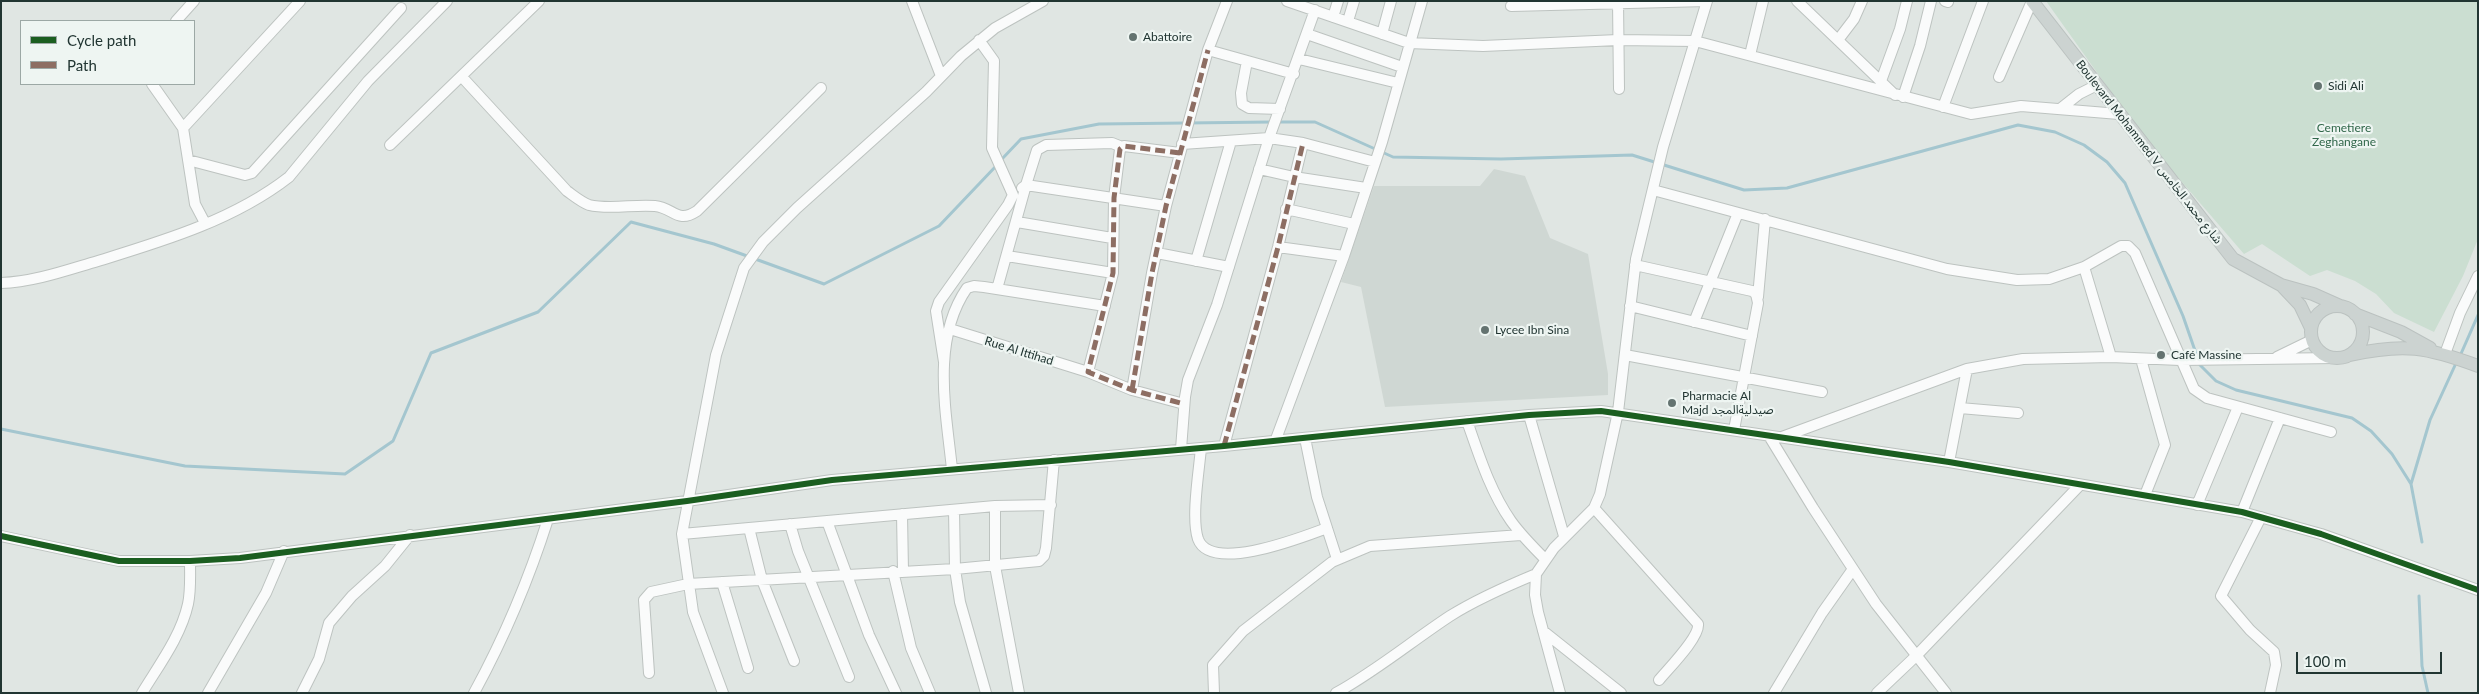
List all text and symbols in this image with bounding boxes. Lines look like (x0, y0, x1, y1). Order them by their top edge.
legend (20, 20, 195, 85)
place label: Abattoire (1143, 30, 1192, 44)
text: Cycle path (67, 31, 136, 49)
marker: Abattoire (1127, 31, 1139, 43)
text: Path (67, 56, 97, 74)
street label: Boulevard Mohammed V شارع محمد الخامس (2073, 57, 2225, 247)
place label: Sidi Ali (2328, 79, 2364, 93)
marker: Sidi Ali (2312, 80, 2324, 92)
park label: Cemetiere Zeghangane (2312, 121, 2376, 149)
place label: Lycee Ibn Sina (1495, 323, 1569, 337)
marker: Lycee Ibn Sina (1479, 324, 1491, 336)
street label: Rue Al Ittihad (983, 334, 1055, 368)
place label: Café Massine (2171, 348, 2242, 362)
marker: Café Massine (2155, 349, 2167, 361)
place label: Pharmacie Al Majd صيدليةالمجد (1682, 389, 1774, 417)
marker: Pharmacie Al Majd صيدليةالمجد (1666, 397, 1678, 409)
scale bar (2299, 642, 2445, 674)
text: 100 m (2304, 652, 2346, 670)

